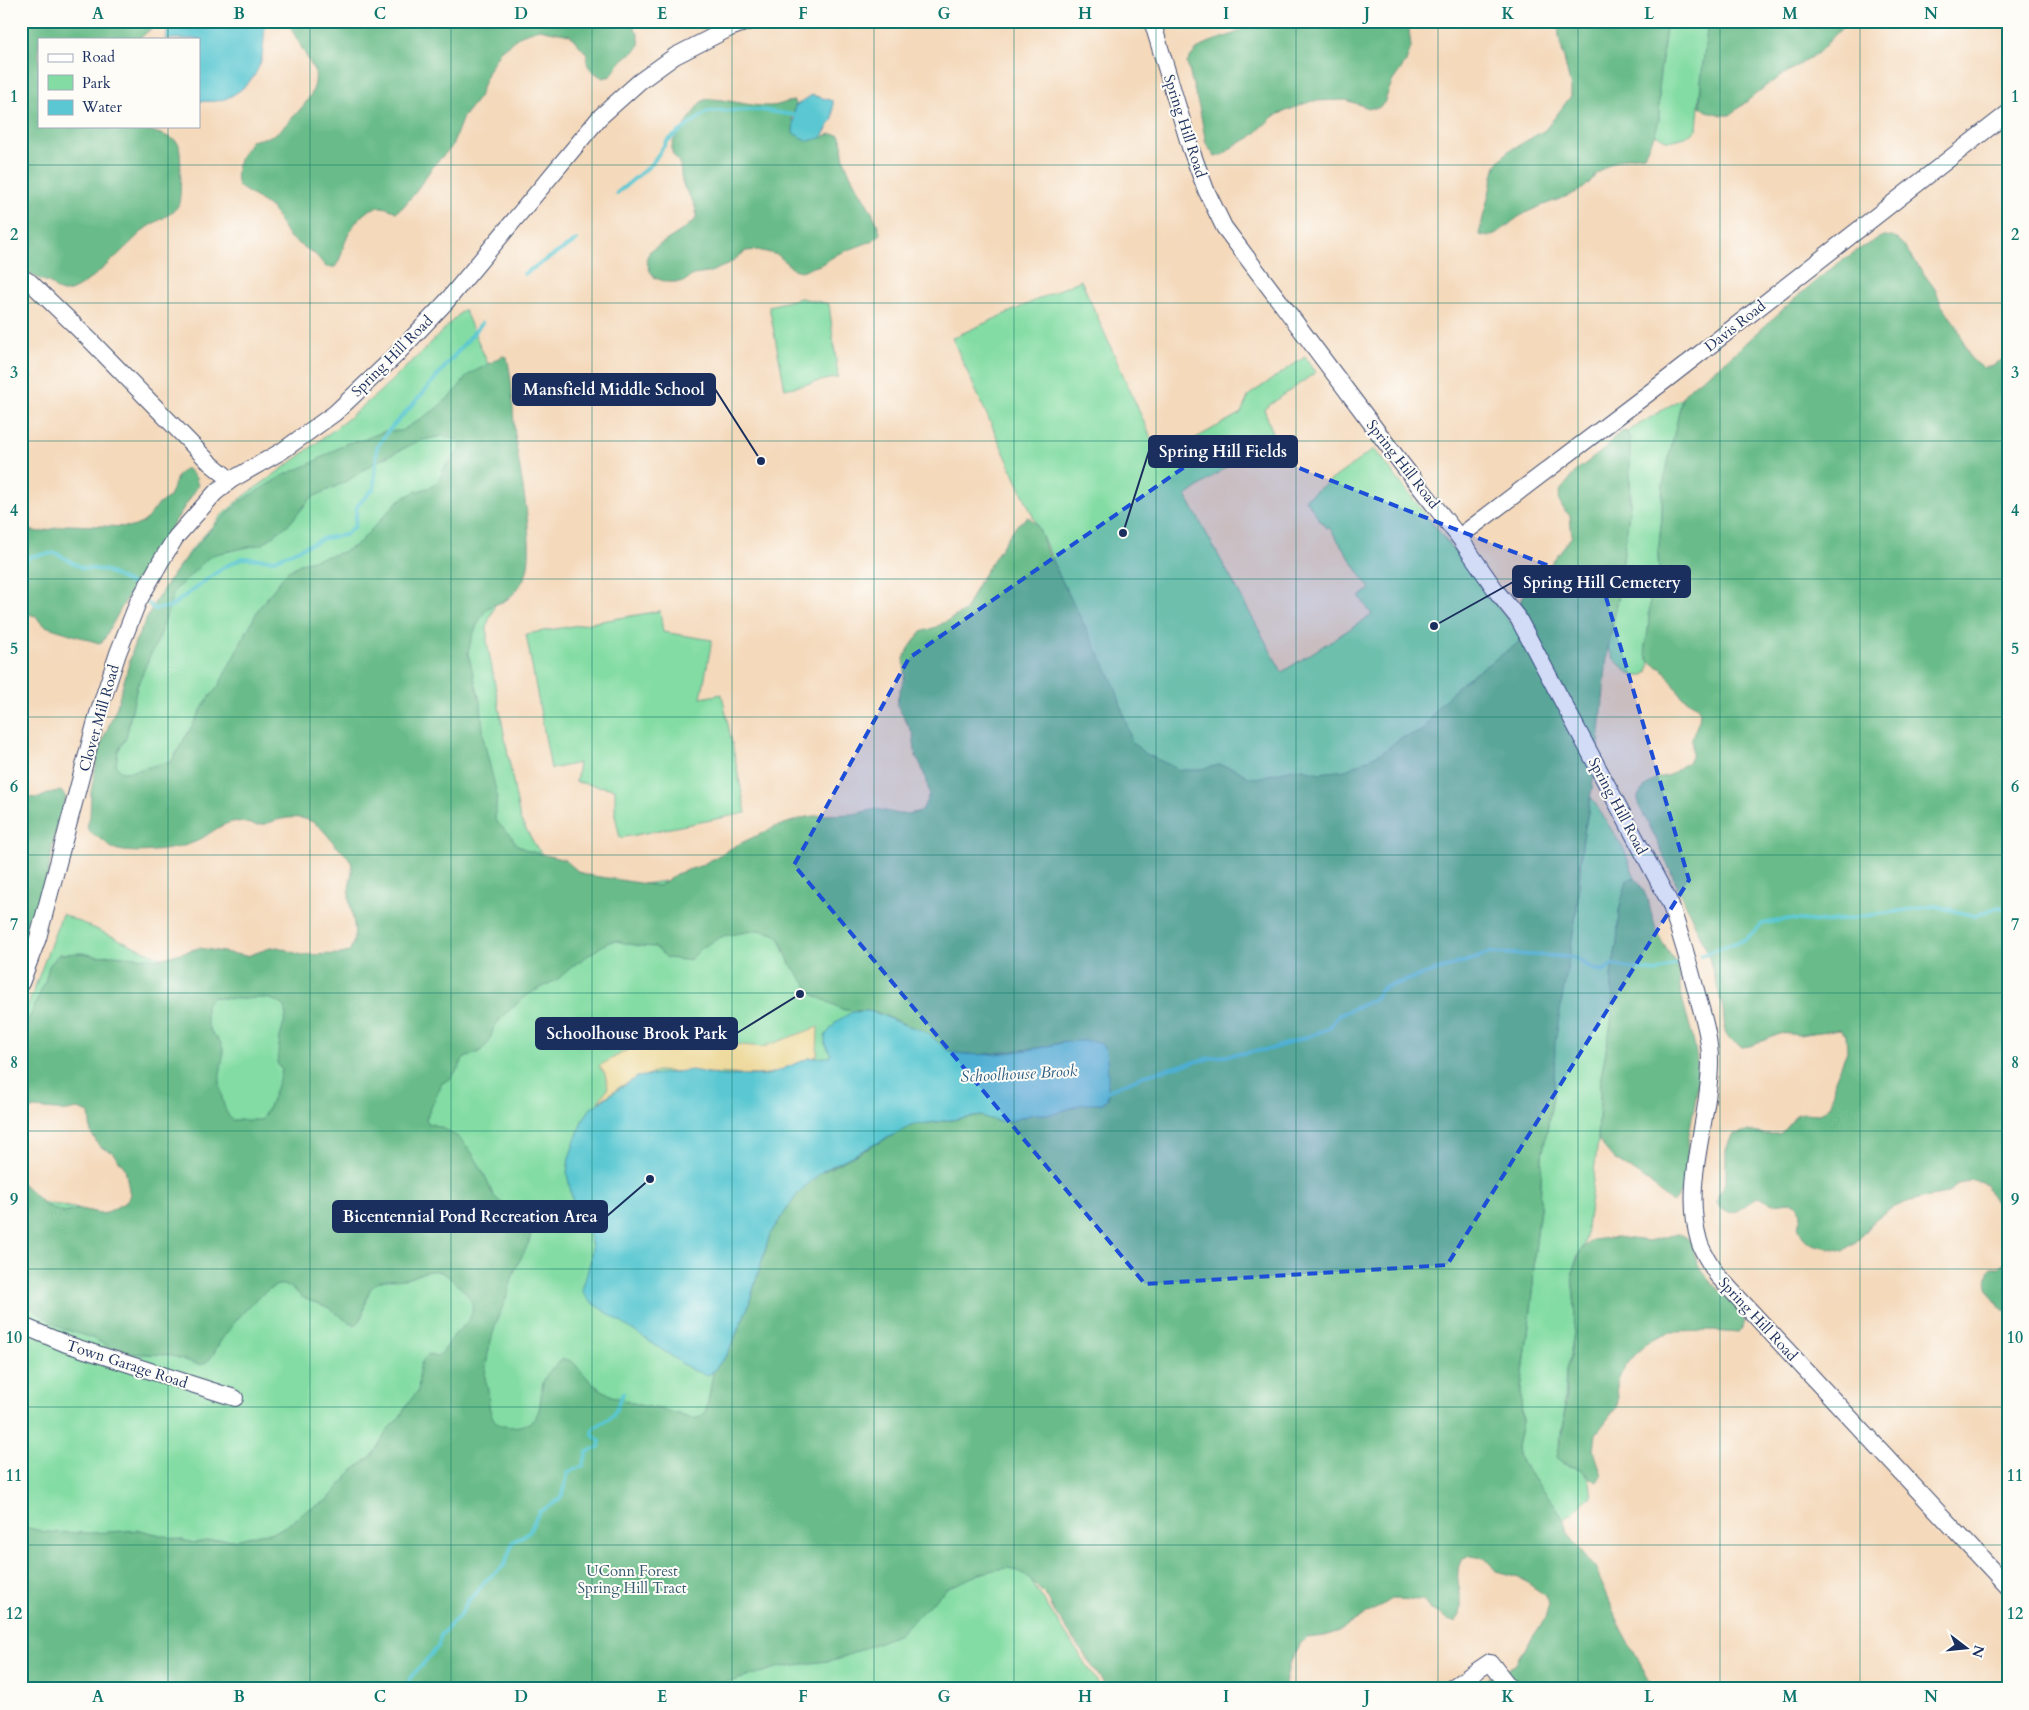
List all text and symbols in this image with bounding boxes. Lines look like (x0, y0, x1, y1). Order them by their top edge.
text: A (92, 3, 104, 25)
text: B (233, 3, 245, 25)
text: C (374, 3, 386, 25)
text: D (514, 3, 528, 25)
text: E (657, 3, 667, 25)
text: F (798, 3, 808, 25)
text: G (937, 3, 951, 25)
text: H (1078, 3, 1092, 25)
text: I (1223, 3, 1229, 25)
text: J (1362, 3, 1370, 25)
text: K (1502, 3, 1515, 25)
text: L (1644, 3, 1655, 25)
text: M (1782, 3, 1798, 25)
text: N (1924, 3, 1938, 25)
legend (38, 38, 200, 128)
text: Road (82, 47, 115, 67)
street label: Spring Hill Road (1159, 72, 1211, 180)
text: Park (82, 73, 111, 93)
text: 1 (10, 86, 18, 108)
text: 1 (2011, 86, 2019, 108)
text: Water (81, 97, 123, 117)
text: 2 (10, 224, 18, 246)
text: 2 (2011, 224, 2019, 246)
street label: Davis Road (1700, 296, 1770, 356)
street label: Spring Hill Road (347, 311, 437, 401)
text: 3 (10, 362, 18, 384)
text: 3 (2011, 362, 2019, 384)
callout: Mansfield Middle School (513, 374, 715, 405)
text: Mansfield Middle School (523, 379, 705, 401)
street label: Spring Hill Road (1362, 415, 1444, 513)
callout: Spring Hill Fields (1149, 436, 1297, 467)
text: Spring Hill Fields (1159, 441, 1287, 463)
text: 4 (10, 500, 18, 522)
text: 4 (2011, 500, 2019, 522)
callout: Spring Hill Cemetery (1513, 566, 1690, 597)
text: Spring Hill Cemetery (1523, 572, 1681, 594)
text: 5 (10, 638, 18, 660)
text: 5 (2011, 638, 2019, 660)
street label: Clover Mill Road (74, 662, 124, 774)
street label: Spring Hill Road (1584, 754, 1652, 858)
text: 6 (10, 776, 18, 798)
text: 6 (2011, 776, 2019, 798)
text: 7 (10, 914, 18, 936)
text: 7 (2011, 914, 2019, 936)
callout: Schoolhouse Brook Park (536, 1018, 737, 1049)
text: Schoolhouse Brook Park (547, 1023, 727, 1045)
text: 8 (10, 1052, 18, 1074)
text: 8 (2011, 1052, 2019, 1074)
water label: Schoolhouse Brook (960, 1060, 1078, 1088)
text: 9 (10, 1189, 18, 1211)
text: 9 (2011, 1189, 2019, 1211)
callout: Bicentennial Pond Recreation Area (333, 1201, 607, 1232)
text: Bicentennial Pond Recreation Area (343, 1206, 597, 1228)
street label: Spring Hill Road (1714, 1273, 1802, 1365)
text: 10 (6, 1327, 22, 1349)
text: 10 (2007, 1327, 2023, 1349)
street label: Town Garage Road (64, 1335, 190, 1393)
text: 11 (6, 1465, 22, 1487)
text: 11 (2007, 1465, 2023, 1487)
park label: UConn Forest Spring Hill Tract (577, 1561, 687, 1598)
text: 12 (6, 1603, 22, 1625)
text: 12 (2007, 1603, 2023, 1625)
north arrow (1942, 1622, 1992, 1672)
text: N (1967, 1643, 1989, 1660)
text: A (92, 1686, 104, 1708)
text: B (233, 1686, 245, 1708)
text: C (374, 1686, 386, 1708)
text: D (514, 1686, 528, 1708)
text: E (657, 1686, 667, 1708)
text: F (798, 1686, 808, 1708)
text: G (937, 1686, 951, 1708)
text: H (1078, 1686, 1092, 1708)
text: I (1223, 1686, 1229, 1708)
text: J (1362, 1686, 1370, 1708)
text: K (1502, 1686, 1515, 1708)
text: L (1644, 1686, 1655, 1708)
text: M (1782, 1686, 1798, 1708)
text: N (1924, 1686, 1938, 1708)

